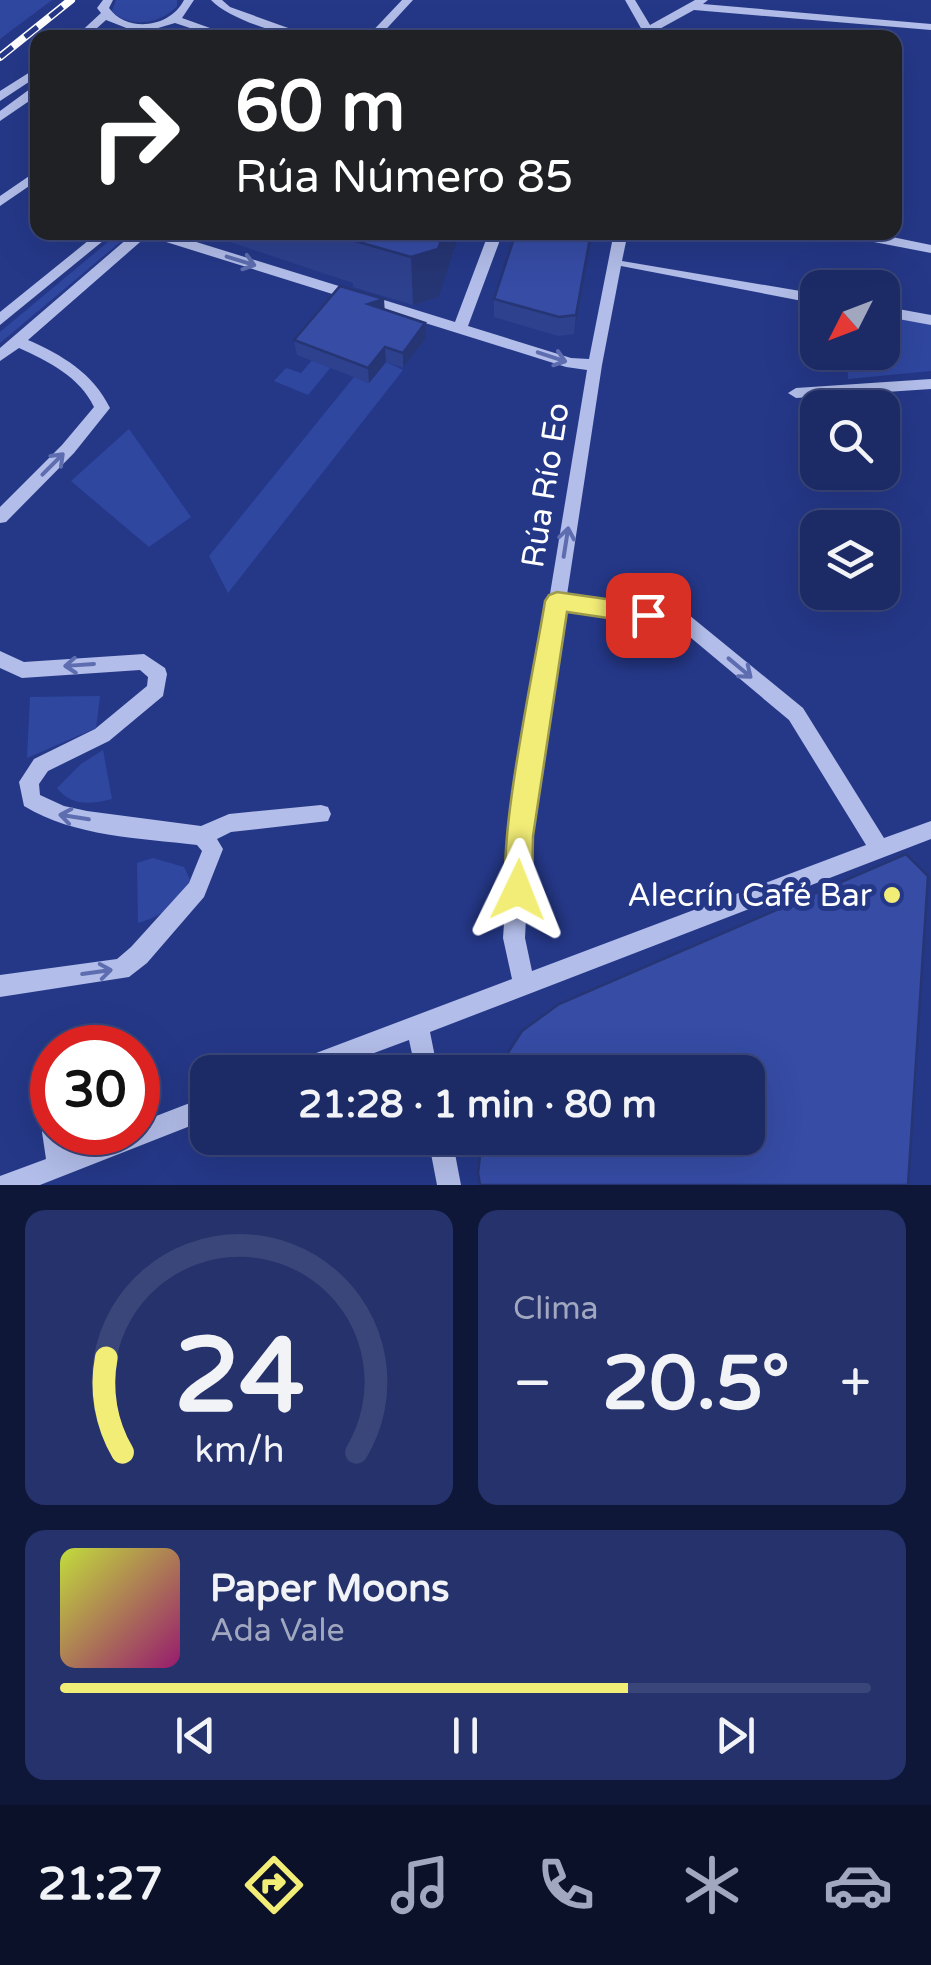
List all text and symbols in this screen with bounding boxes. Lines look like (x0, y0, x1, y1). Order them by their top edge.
text: 60 m (235, 66, 405, 150)
icon: right (70, 70, 200, 200)
text: Rúa Número 85 (235, 151, 573, 205)
one-way arrow (225, 253, 256, 271)
north arrow (800, 270, 900, 370)
map controls (800, 270, 900, 610)
one-way arrow (535, 349, 567, 367)
button: search (800, 390, 900, 490)
street label: Rúa Río Eo (514, 400, 578, 570)
one-way arrow (41, 452, 65, 476)
button: layers (800, 510, 900, 610)
one-way arrow (557, 527, 576, 559)
pin (606, 573, 691, 658)
icon: arrive (621, 588, 676, 643)
one-way arrow (63, 656, 95, 675)
one-way arrow (727, 657, 753, 679)
one-way arrow (58, 807, 91, 826)
position arrow (466, 838, 570, 942)
place label: Alecrín Café Bar (627, 877, 873, 915)
marker: Alecrín Café Bar (881, 884, 903, 906)
one-way arrow (80, 963, 112, 981)
speed limit sign: 30 (30, 1025, 160, 1155)
text: 21:28 · 1 min · 80 m (298, 1082, 657, 1128)
text: Clima (513, 1290, 599, 1328)
text: 24 (174, 1315, 304, 1440)
text: 20.5° (602, 1339, 790, 1429)
text: − (513, 1351, 552, 1417)
text: + (840, 1351, 871, 1417)
text: km/h (194, 1429, 284, 1472)
text: Paper Moons (210, 1566, 450, 1612)
text: Ada Vale (210, 1612, 345, 1650)
icon: previous (168, 1708, 223, 1763)
icon: pause (438, 1708, 493, 1763)
icon: next (708, 1708, 763, 1763)
icon: directions (239, 1850, 309, 1920)
icon: music (385, 1850, 455, 1920)
icon: phone (531, 1850, 601, 1920)
icon: climate (677, 1850, 747, 1920)
icon: car (823, 1850, 893, 1920)
text: 21:27 (38, 1858, 163, 1912)

